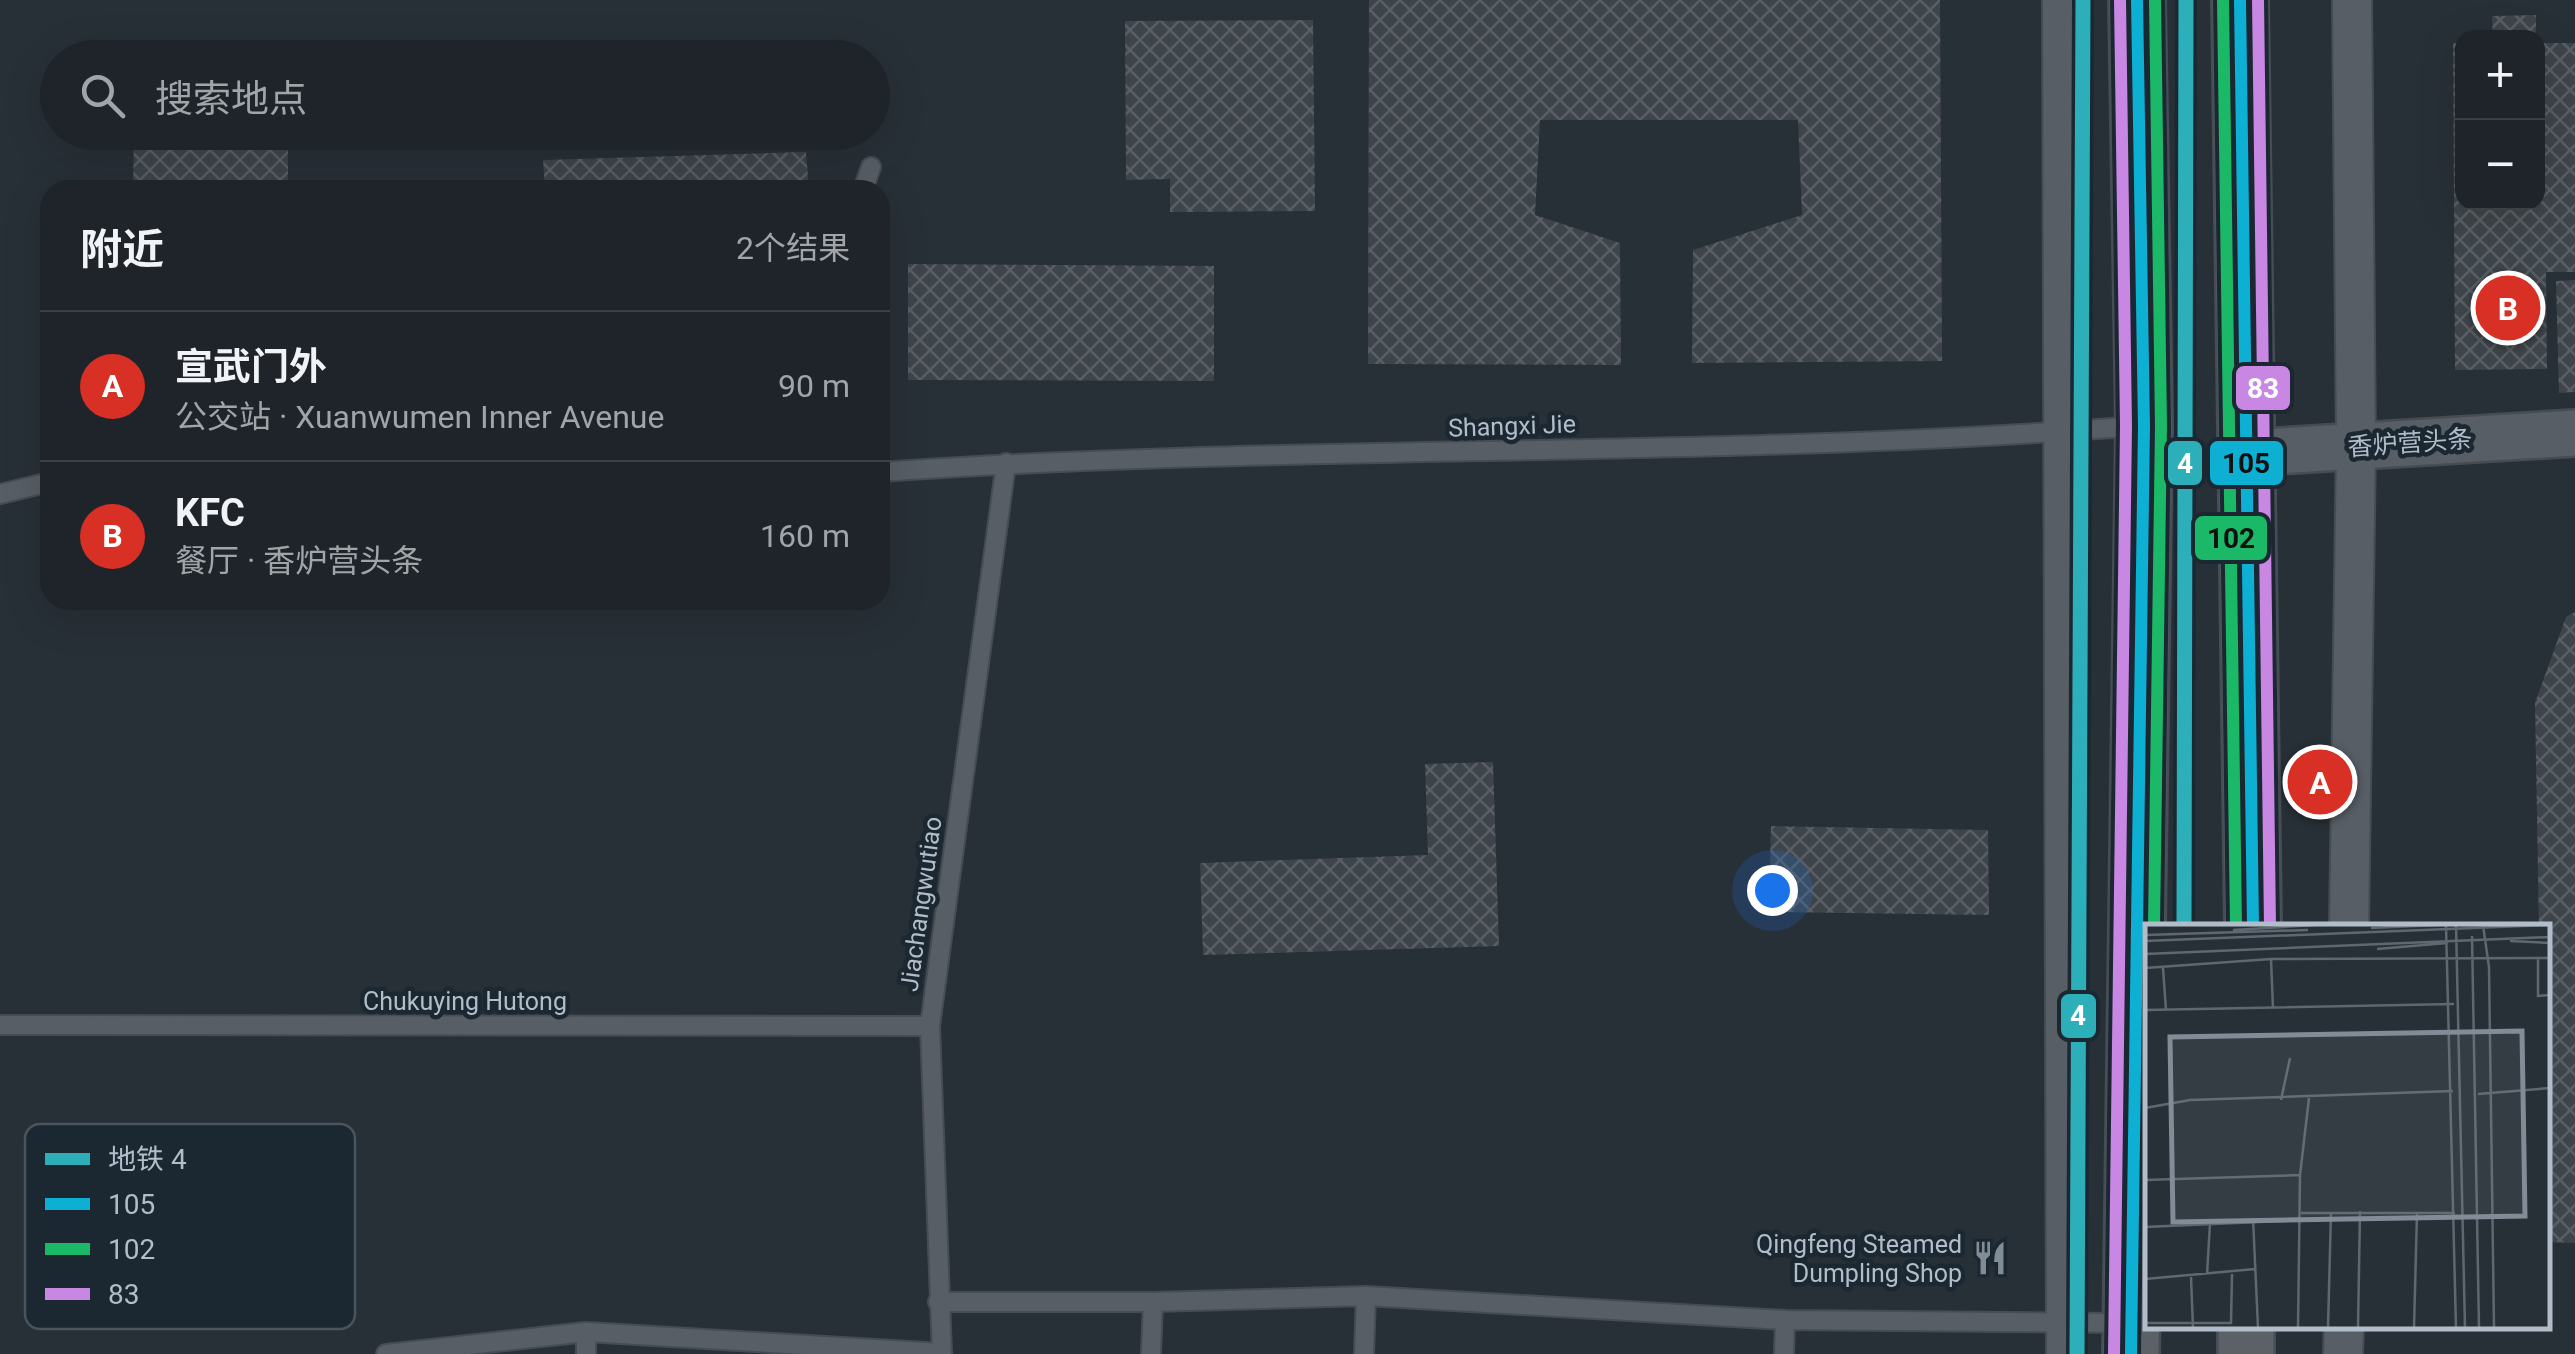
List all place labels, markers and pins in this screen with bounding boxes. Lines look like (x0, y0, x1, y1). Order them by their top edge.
pin: B (2476, 270, 2540, 346)
pin: A (2288, 744, 2352, 820)
place label: Qingfeng Steamed Dumpling Shop (1756, 1230, 1962, 1288)
restaurant icon: Qingfeng Steamed Dumpling Shop (1971, 1239, 2009, 1277)

